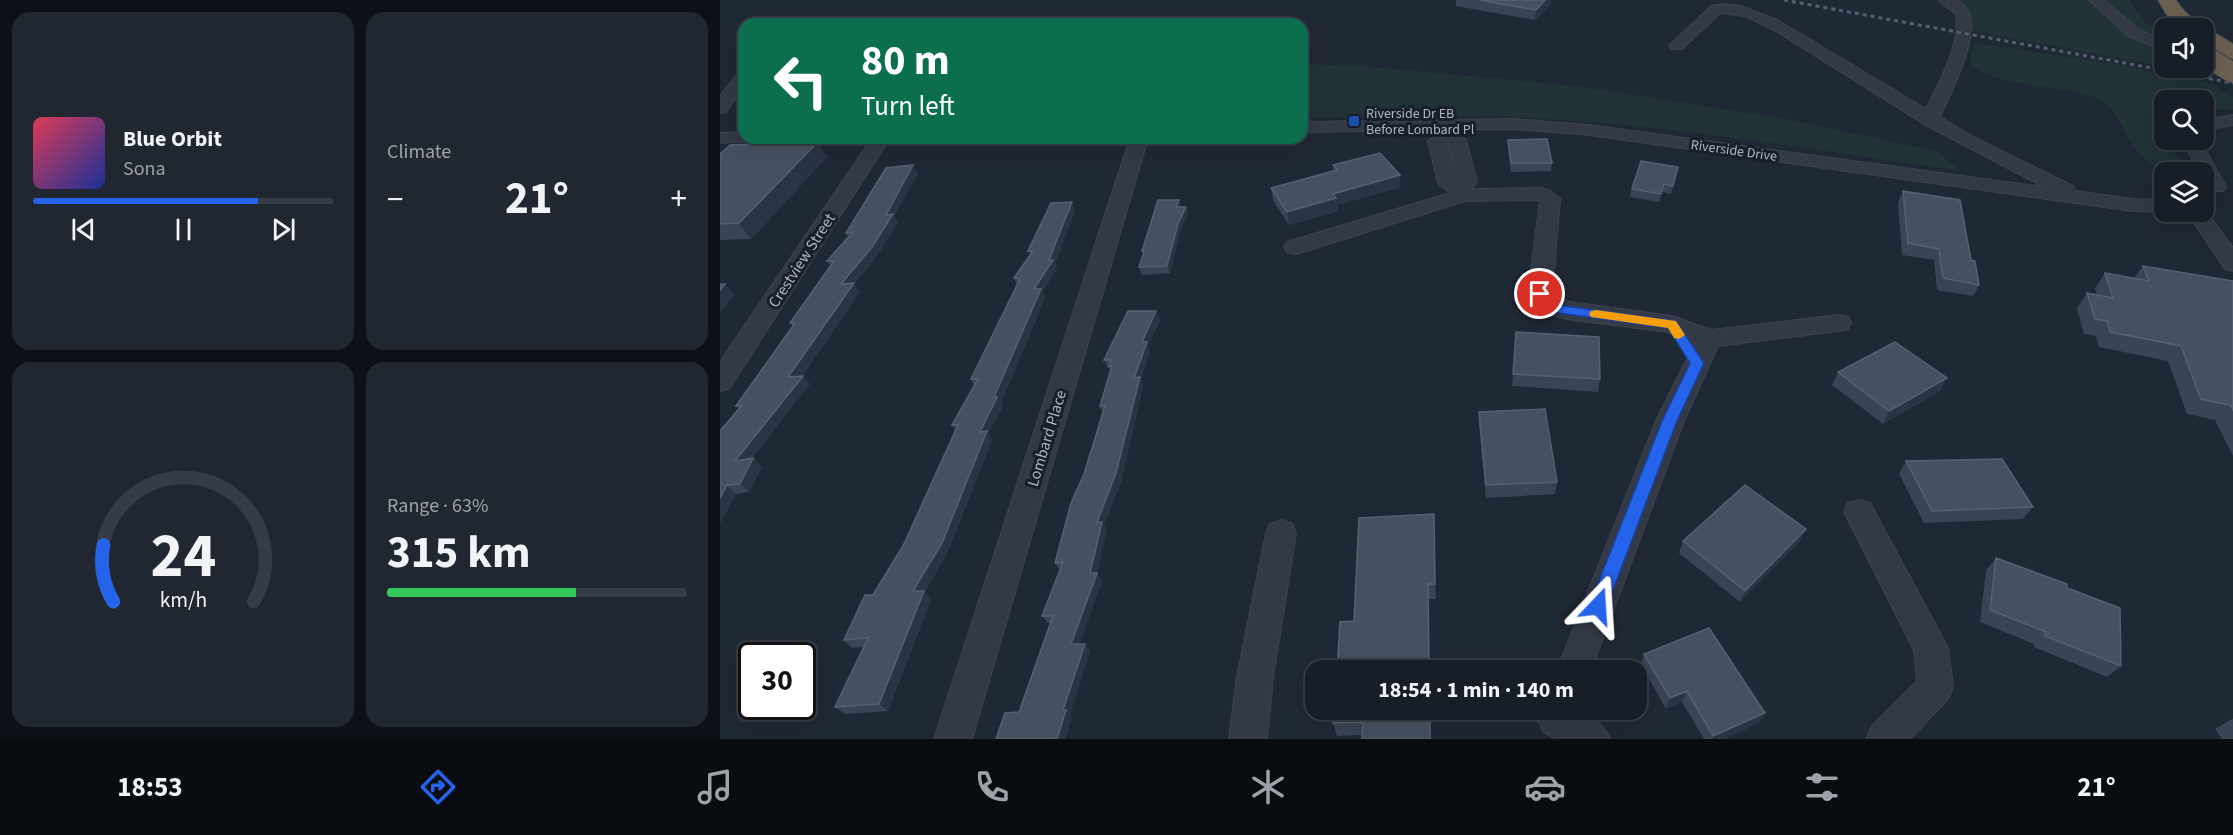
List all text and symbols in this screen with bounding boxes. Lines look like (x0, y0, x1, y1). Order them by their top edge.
map controls (2154, 18, 2214, 222)
button: sound (2154, 18, 2214, 78)
text: 80 m (861, 31, 950, 91)
icon: left (762, 42, 840, 120)
text: Turn left (861, 87, 955, 126)
button: search (2154, 90, 2214, 150)
place label: Riverside Dr EB Before Lombard Pl (1366, 104, 1475, 140)
marker: Riverside Dr EB Before Lombard Pl (1347, 114, 1361, 128)
text: Blue Orbit (123, 123, 222, 155)
street label: Riverside Drive (1689, 135, 1778, 167)
text: Climate (387, 138, 451, 166)
text: Sona (123, 155, 166, 183)
button: layers (2154, 162, 2214, 222)
text: 21° (505, 167, 569, 231)
text: − (387, 176, 403, 223)
text: + (671, 176, 687, 223)
street label: Crestview Street (763, 209, 841, 312)
icon: previous (67, 213, 100, 246)
icon: pause (167, 213, 200, 246)
icon: next (267, 213, 300, 246)
pin (1514, 268, 1565, 319)
icon: arrive (1523, 277, 1556, 310)
street label: Lombard Place (1022, 387, 1072, 489)
text: Range · 63% (387, 492, 488, 520)
text: 24 (150, 512, 216, 601)
text: 315 km (387, 521, 531, 585)
position arrow (1566, 574, 1630, 638)
text: km/h (159, 585, 207, 616)
speed limit sign: 30 (738, 642, 816, 720)
text: 18:54 · 1 min · 140 m (1378, 674, 1574, 706)
icon: directions (417, 766, 459, 808)
icon: music (694, 766, 736, 808)
icon: phone (971, 766, 1013, 808)
icon: climate (1247, 766, 1289, 808)
icon: car (1524, 766, 1566, 808)
icon: filters (1801, 766, 1843, 808)
text: 18:53 (117, 768, 182, 807)
text: 21° (2077, 768, 2116, 807)

